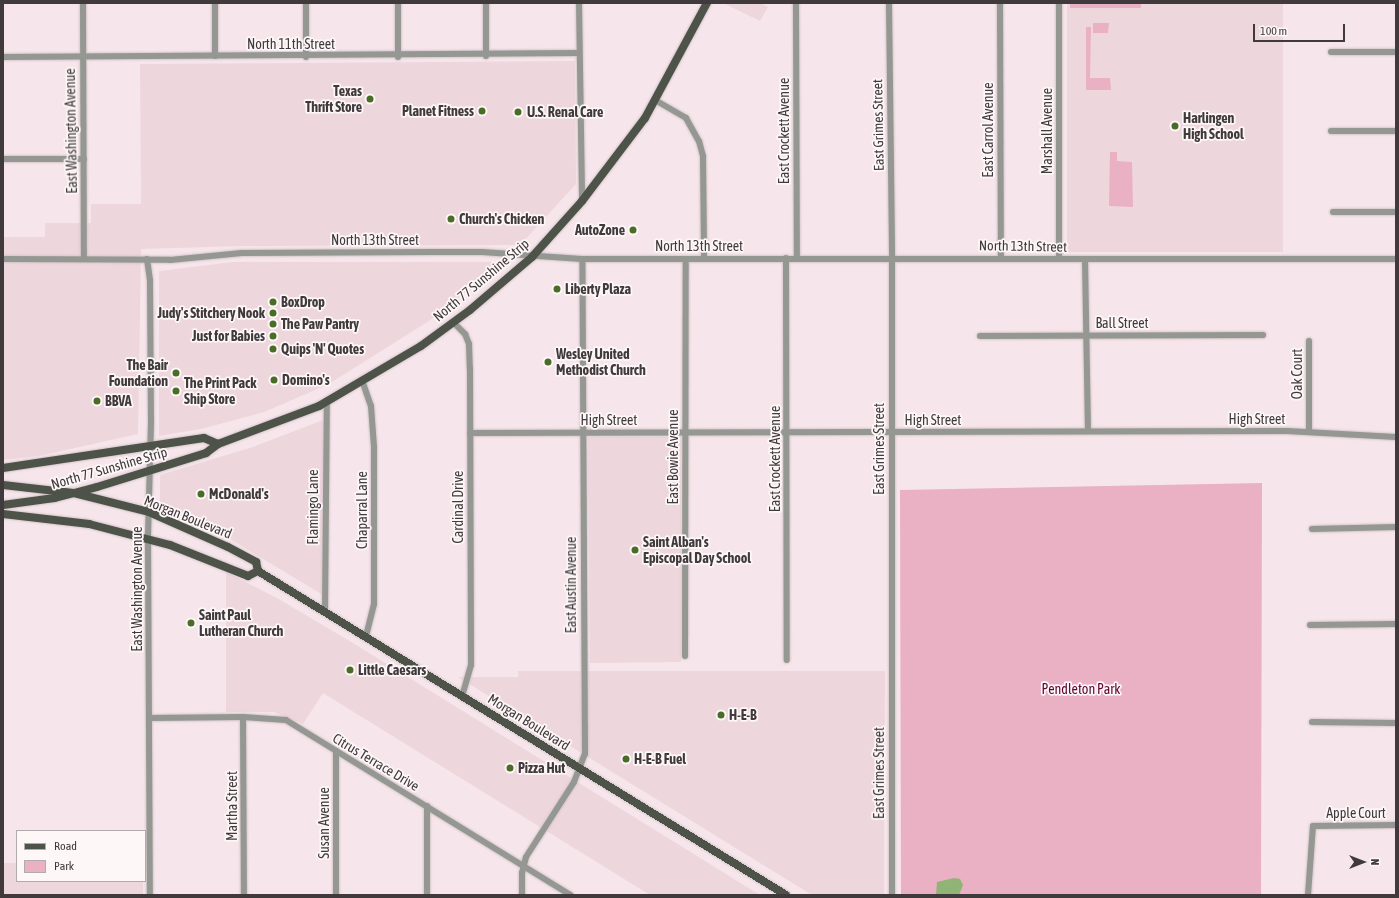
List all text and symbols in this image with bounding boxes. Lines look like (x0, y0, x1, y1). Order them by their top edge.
scale bar (1255, 16, 1347, 42)
text: 100 m (1260, 24, 1287, 38)
street label: North 11th Street (247, 36, 335, 52)
street label: East Washington Avenue (62, 68, 80, 194)
street label: East Crockett Avenue (776, 78, 792, 184)
street label: East Grimes Street (869, 79, 887, 171)
street label: East Carrol Avenue (980, 82, 996, 178)
place label: Texas Thrift Store (305, 83, 362, 116)
street label: Marshall Avenue (1039, 88, 1055, 174)
marker: Texas Thrift Store (365, 94, 375, 104)
place label: Planet Fitness (402, 103, 474, 119)
place label: U.S. Renal Care (527, 104, 603, 120)
marker: Planet Fitness (477, 106, 487, 116)
marker: U.S. Renal Care (512, 106, 524, 118)
place label: Harlingen High School (1183, 110, 1244, 142)
marker: Harlingen High School (1170, 121, 1180, 131)
place label: Church's Chicken (459, 211, 544, 227)
marker: Church's Chicken (446, 214, 456, 224)
place label: AutoZone (575, 222, 625, 238)
marker: AutoZone (628, 225, 638, 235)
street label: North 13th Street (331, 232, 419, 248)
street label: North 77 Sunshine Strip (430, 235, 532, 325)
street label: North 13th Street (979, 237, 1067, 255)
street label: North 13th Street (655, 238, 743, 254)
place label: Liberty Plaza (565, 281, 631, 297)
marker: Liberty Plaza (552, 284, 562, 294)
place label: BoxDrop (281, 294, 325, 310)
marker: BoxDrop (268, 297, 278, 307)
place label: Judy's Stitchery Nook (157, 305, 265, 321)
marker: Judy's Stitchery Nook (268, 308, 278, 318)
street label: Ball Street (1095, 315, 1149, 331)
place label: The Paw Pantry (281, 316, 359, 332)
marker: The Paw Pantry (268, 319, 278, 329)
place label: Just for Babies (192, 328, 265, 344)
marker: Just for Babies (268, 331, 278, 341)
place label: Quips 'N' Quotes (281, 341, 364, 357)
marker: Quips 'N' Quotes (268, 344, 278, 354)
place label: Wesley United Methodist Church (556, 346, 646, 378)
street label: Oak Court (1289, 349, 1305, 399)
place label: The Bair Foundation (109, 357, 168, 390)
marker: Wesley United Methodist Church (543, 357, 553, 367)
marker: The Bair Foundation (171, 368, 181, 378)
place label: Domino's (282, 372, 330, 388)
place label: The Print Pack Ship Store (184, 375, 256, 408)
marker: Domino's (269, 375, 279, 385)
marker: The Print Pack Ship Store (171, 386, 181, 396)
place label: BBVA (105, 393, 132, 409)
marker: BBVA (92, 396, 102, 406)
street label: East Grimes Street (871, 403, 887, 495)
street label: East Crockett Avenue (767, 406, 783, 512)
street label: East Bowie Avenue (665, 409, 681, 505)
street label: High Street (1229, 411, 1285, 427)
street label: High Street (581, 412, 637, 428)
street label: High Street (905, 412, 961, 428)
street label: North 77 Sunshine Strip (49, 443, 169, 493)
street label: Flamingo Lane (305, 469, 321, 545)
street label: Chaparral Lane (354, 471, 370, 549)
street label: Cardinal Drive (450, 471, 466, 543)
place label: McDonald's (209, 486, 269, 502)
marker: McDonald's (196, 489, 206, 499)
street label: Morgan Boulevard (142, 492, 234, 542)
street label: East Washington Avenue (129, 526, 145, 652)
place label: Saint Alban's Episcopal Day School (643, 534, 751, 566)
street label: East Austin Avenue (563, 537, 579, 633)
marker: Saint Alban's Episcopal Day School (630, 545, 640, 555)
place label: Saint Paul Lutheran Church (199, 607, 283, 640)
marker: Saint Paul Lutheran Church (186, 618, 196, 628)
place label: Little Caesars (358, 662, 426, 678)
marker: Little Caesars (345, 665, 355, 675)
park label: Pendleton Park (1042, 681, 1120, 697)
street label: Morgan Boulevard (485, 690, 573, 754)
place label: H-E-B (729, 707, 757, 723)
marker: H-E-B (716, 710, 726, 720)
street label: East Grimes Street (871, 727, 887, 819)
street label: Citrus Terrace Drive (330, 730, 422, 794)
place label: H-E-B Fuel (634, 751, 686, 767)
marker: H-E-B Fuel (621, 754, 631, 764)
place label: Pizza Hut (518, 760, 565, 776)
marker: Pizza Hut (505, 763, 515, 773)
street label: Martha Street (224, 771, 240, 841)
street label: Susan Avenue (316, 787, 332, 859)
street label: Apple Court (1326, 805, 1386, 821)
legend (16, 830, 146, 882)
text: Road (54, 839, 77, 853)
north arrow (1343, 842, 1383, 882)
text: Park (54, 859, 74, 873)
text: N (1369, 859, 1381, 865)

